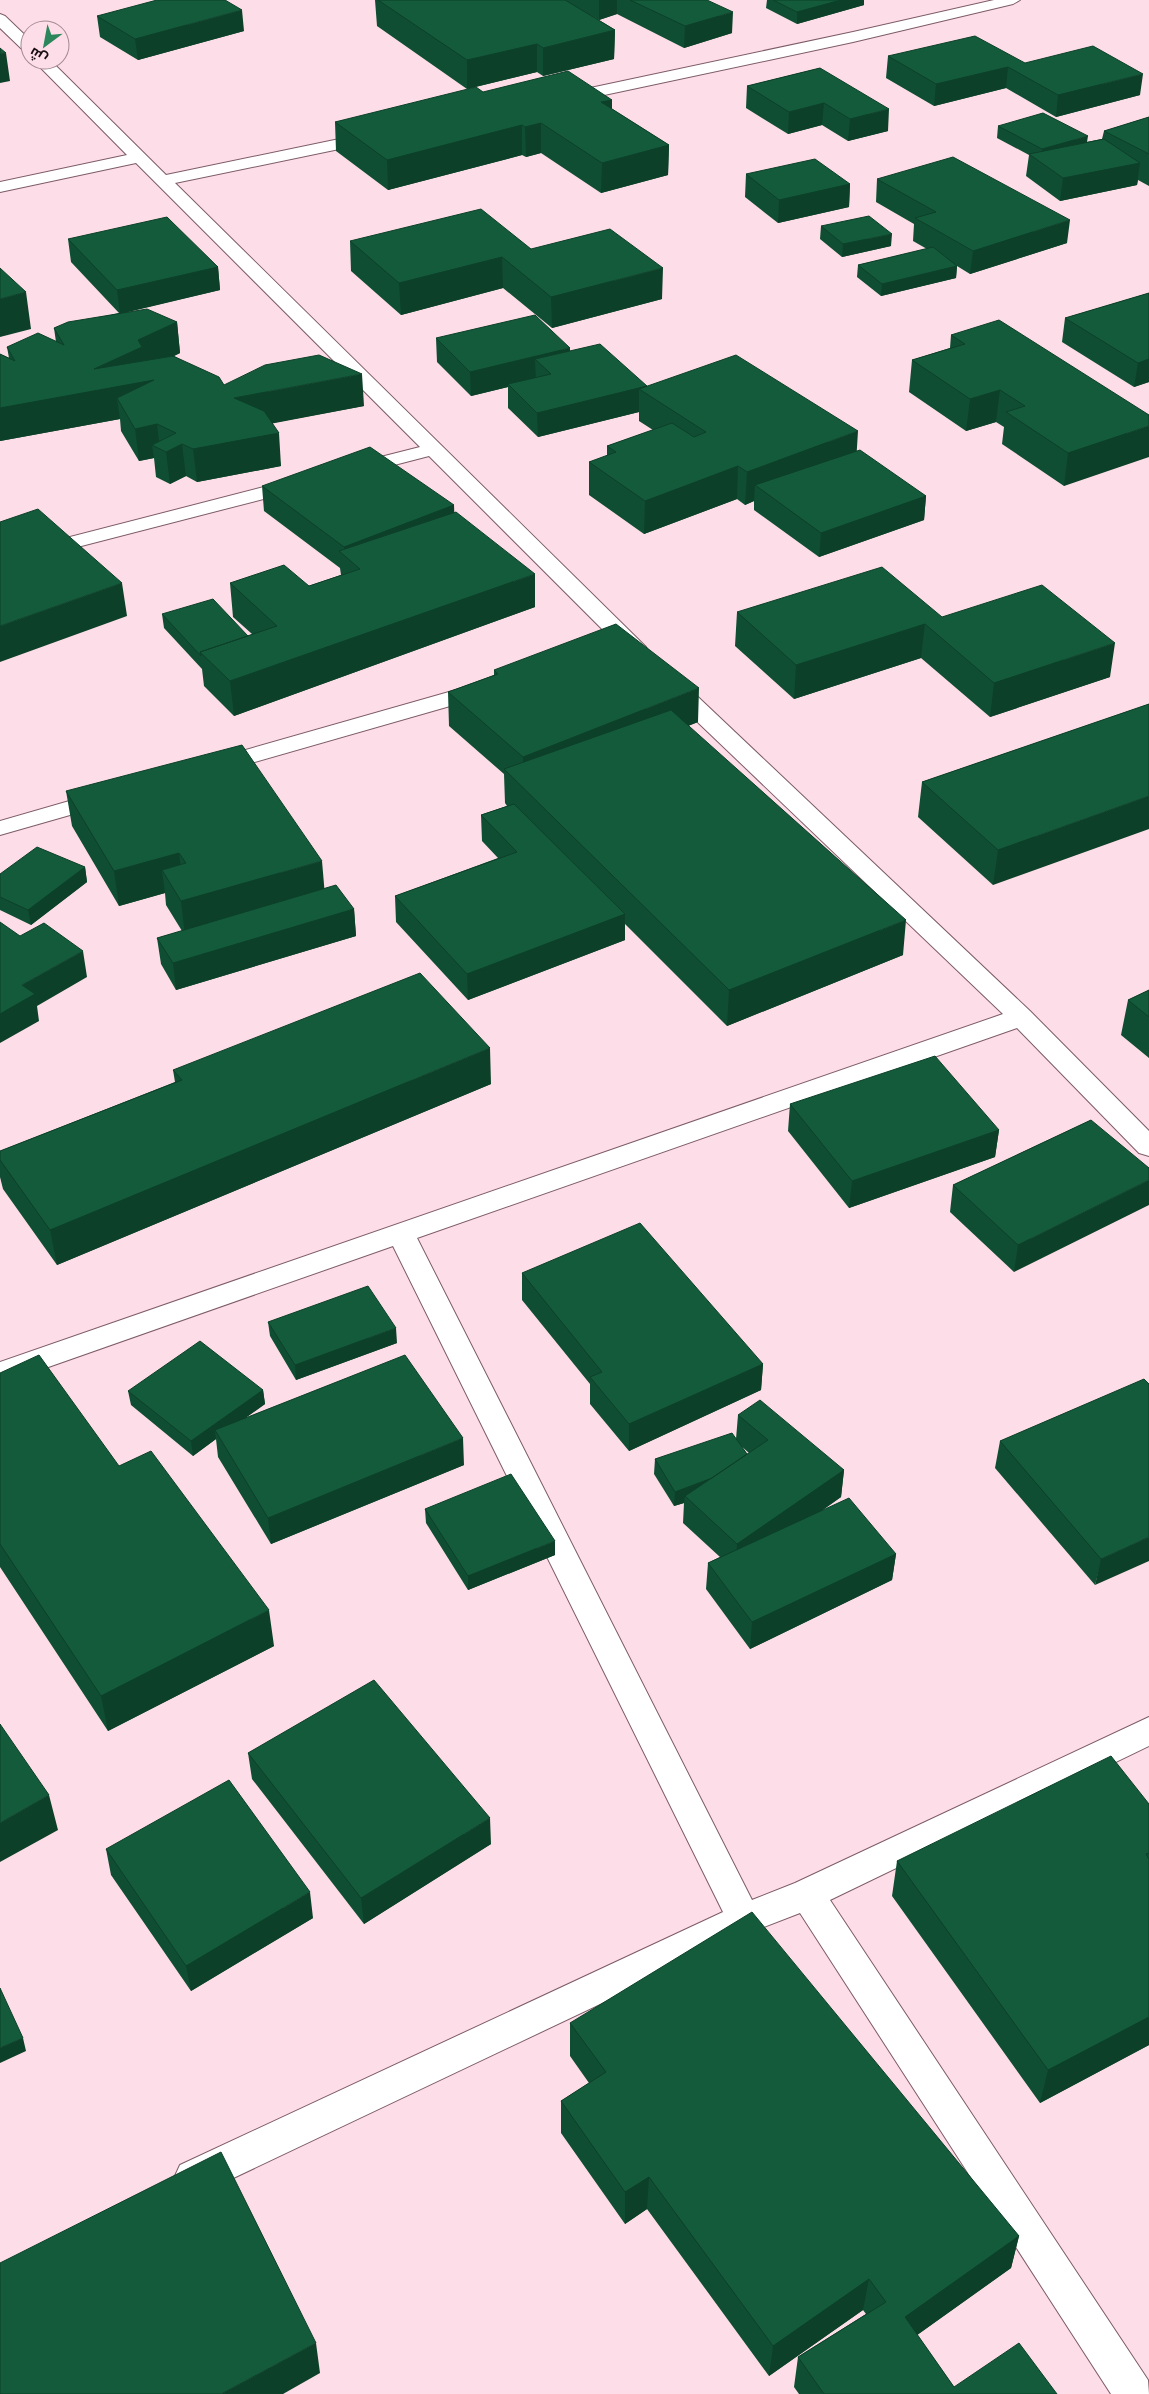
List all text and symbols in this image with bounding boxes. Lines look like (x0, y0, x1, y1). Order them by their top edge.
north arrow (20, 20, 70, 70)
text: ش (26, 43, 51, 68)

